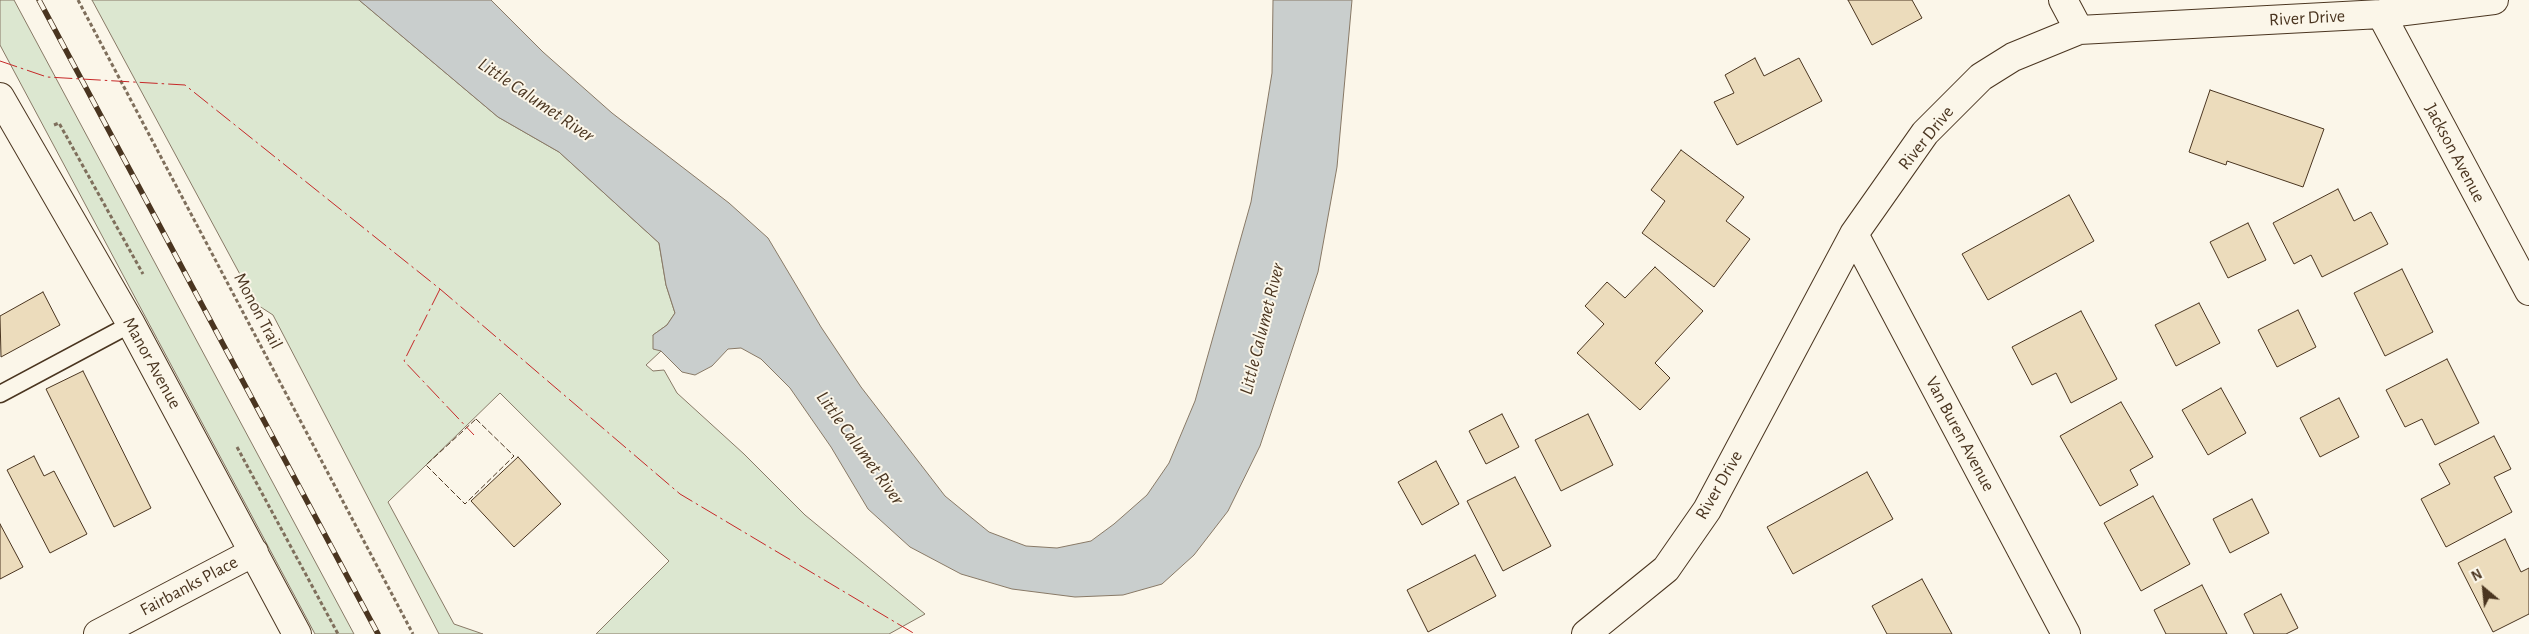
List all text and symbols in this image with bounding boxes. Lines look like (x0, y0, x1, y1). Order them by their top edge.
street label: River Drive (2268, 5, 2346, 31)
water label: Little Calumet River (474, 53, 598, 147)
street label: Jackson Avenue (2420, 100, 2490, 206)
street label: River Drive (1894, 102, 1958, 174)
water label: Little Calumet River (1235, 261, 1289, 397)
street label: Monon Trail (229, 269, 287, 353)
street label: Manor Avenue (118, 313, 186, 413)
street label: Van Buren Avenue (1921, 373, 1999, 495)
water label: Little Calumet River (811, 387, 909, 509)
street label: River Drive (1691, 447, 1747, 523)
street label: Fairbanks Place (136, 551, 242, 621)
north arrow (2459, 564, 2509, 614)
text: N (2469, 567, 2485, 584)

